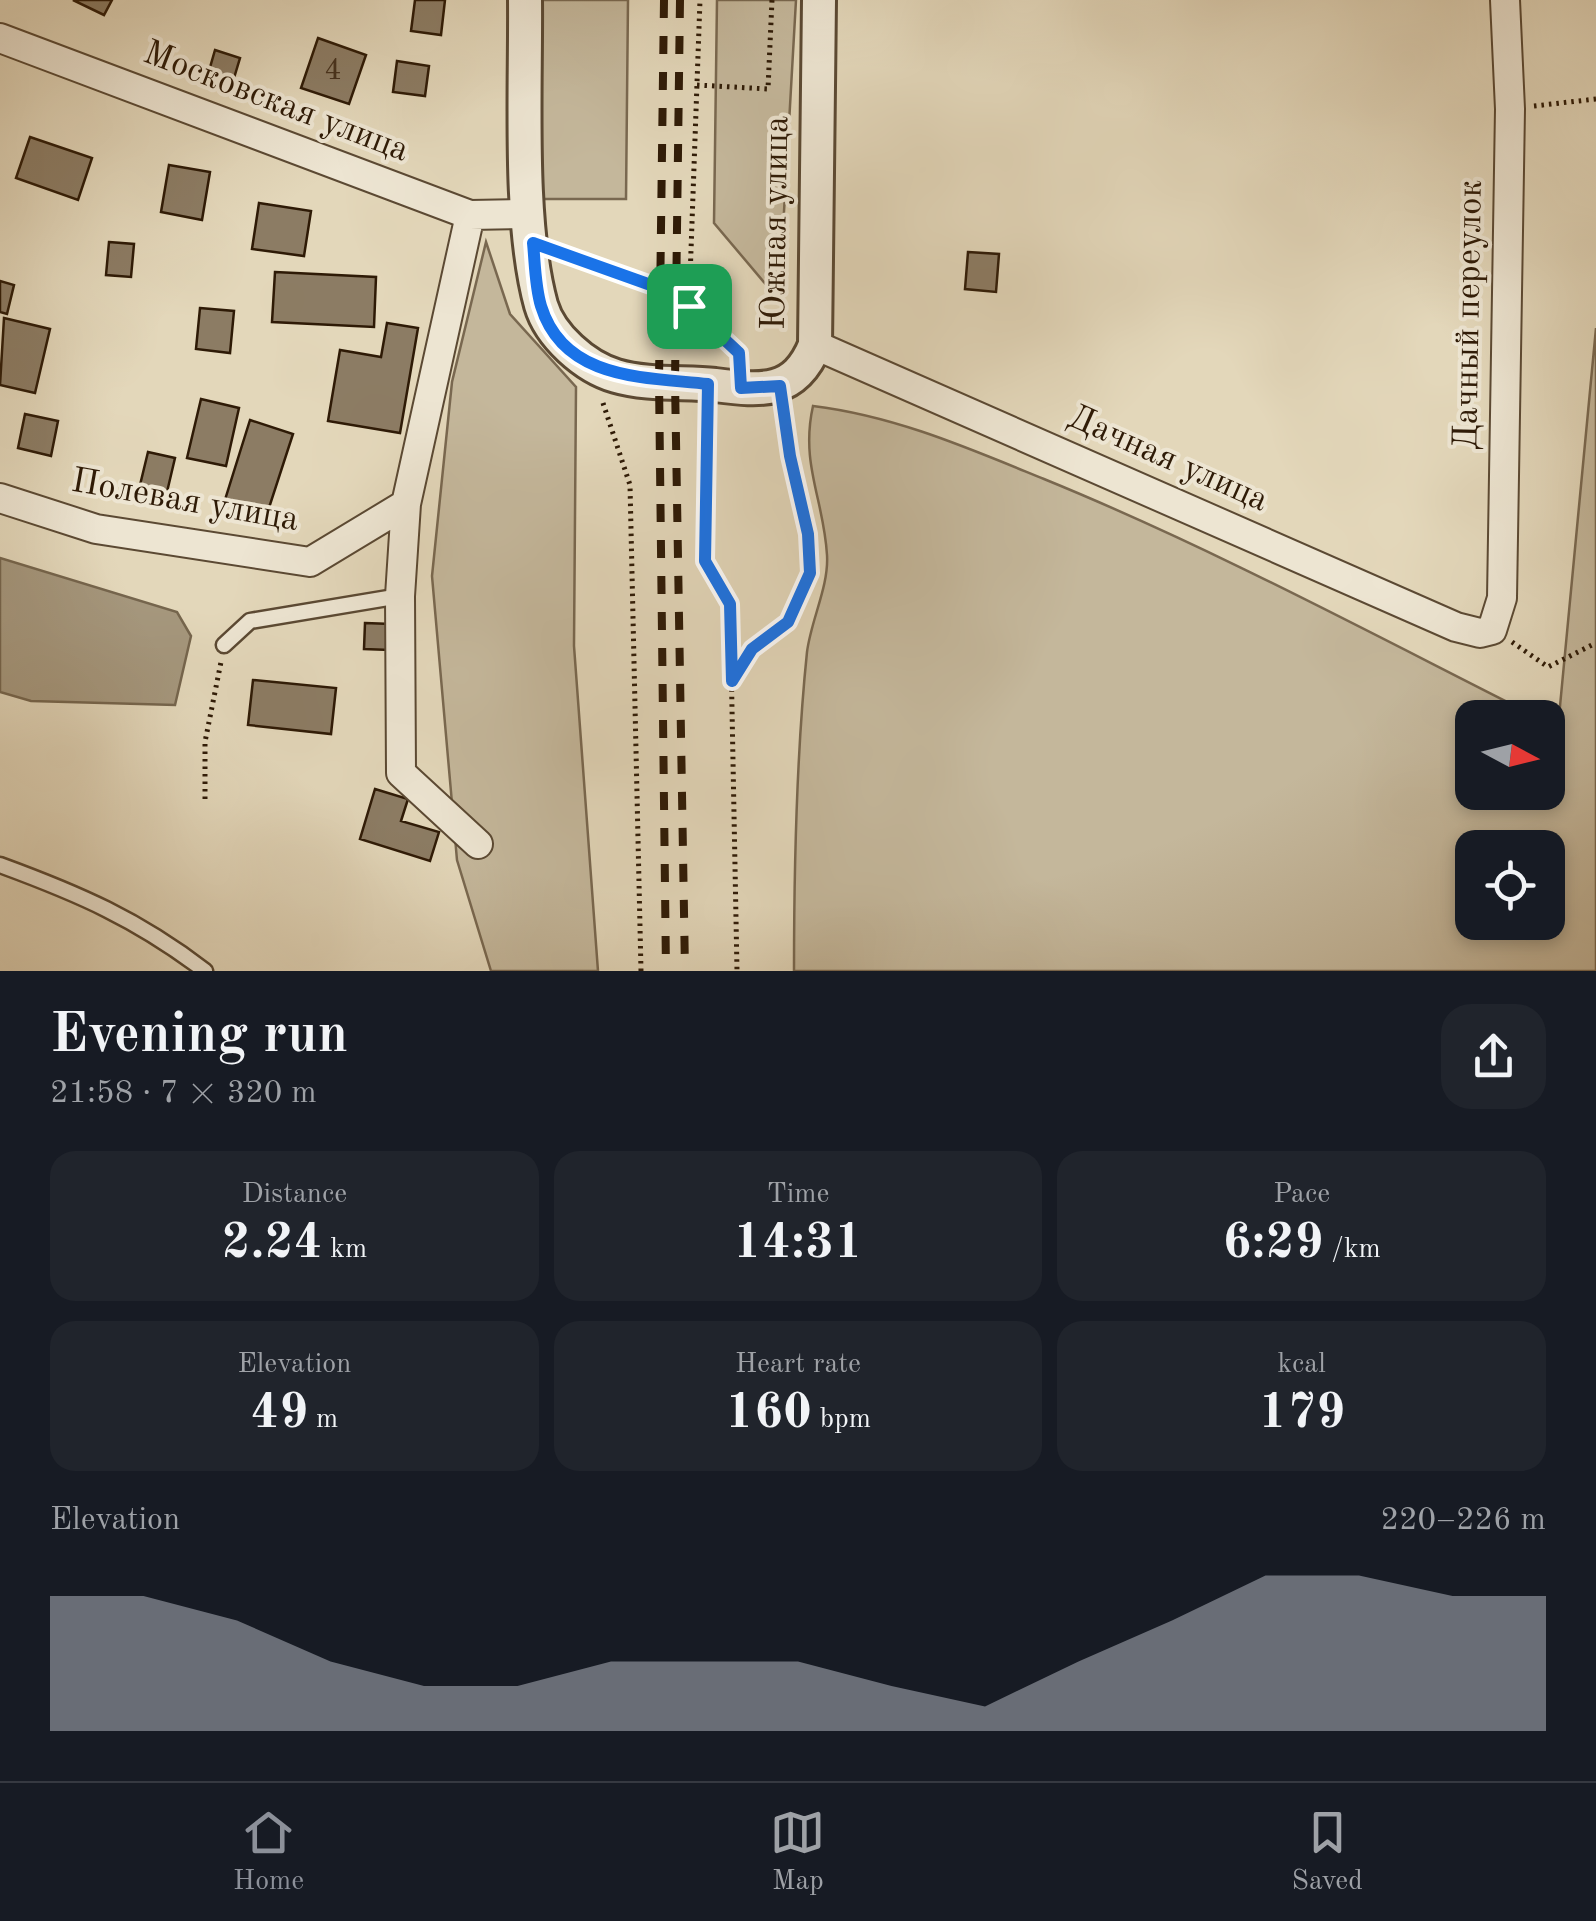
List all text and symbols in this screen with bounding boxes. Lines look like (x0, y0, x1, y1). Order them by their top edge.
street label: Московская улица (138, 35, 414, 169)
house number: 4 (324, 56, 342, 86)
street label: Южная улица (757, 116, 795, 330)
street label: Дачный переулок (1449, 180, 1489, 450)
pin (647, 264, 732, 349)
icon: arrive (662, 279, 717, 334)
street label: Дачная улица (1063, 399, 1273, 519)
street label: Полевая улица (69, 464, 301, 538)
north arrow (1455, 700, 1565, 810)
map controls (1455, 700, 1565, 940)
button: locate (1455, 830, 1565, 940)
button: share (1441, 1004, 1546, 1109)
text: Evening run (50, 1009, 348, 1064)
text: 21:58 · 7 × 320 m (50, 1078, 317, 1110)
text: Distance (242, 1181, 347, 1209)
text: Time (767, 1181, 829, 1209)
text: Pace (1273, 1181, 1330, 1209)
text: 2.24 (222, 1219, 323, 1269)
text: 14:31 (733, 1219, 863, 1269)
text: 6:29 (1223, 1219, 1324, 1269)
text: km (323, 1236, 367, 1264)
text: /km (1324, 1236, 1381, 1264)
text: Elevation (237, 1351, 351, 1379)
text: Heart rate (735, 1351, 861, 1379)
text: kcal (1278, 1351, 1326, 1379)
text: 49 (250, 1389, 308, 1439)
text: 160 (725, 1389, 812, 1439)
text: 179 (1258, 1389, 1345, 1439)
text: m (308, 1406, 338, 1434)
text: bpm (812, 1406, 871, 1434)
text: Elevation (50, 1505, 180, 1537)
text: 220–226 m (1380, 1505, 1546, 1537)
tab: Home (233, 1805, 304, 1900)
tab: Map (770, 1805, 825, 1900)
tab: Saved (1292, 1805, 1363, 1900)

